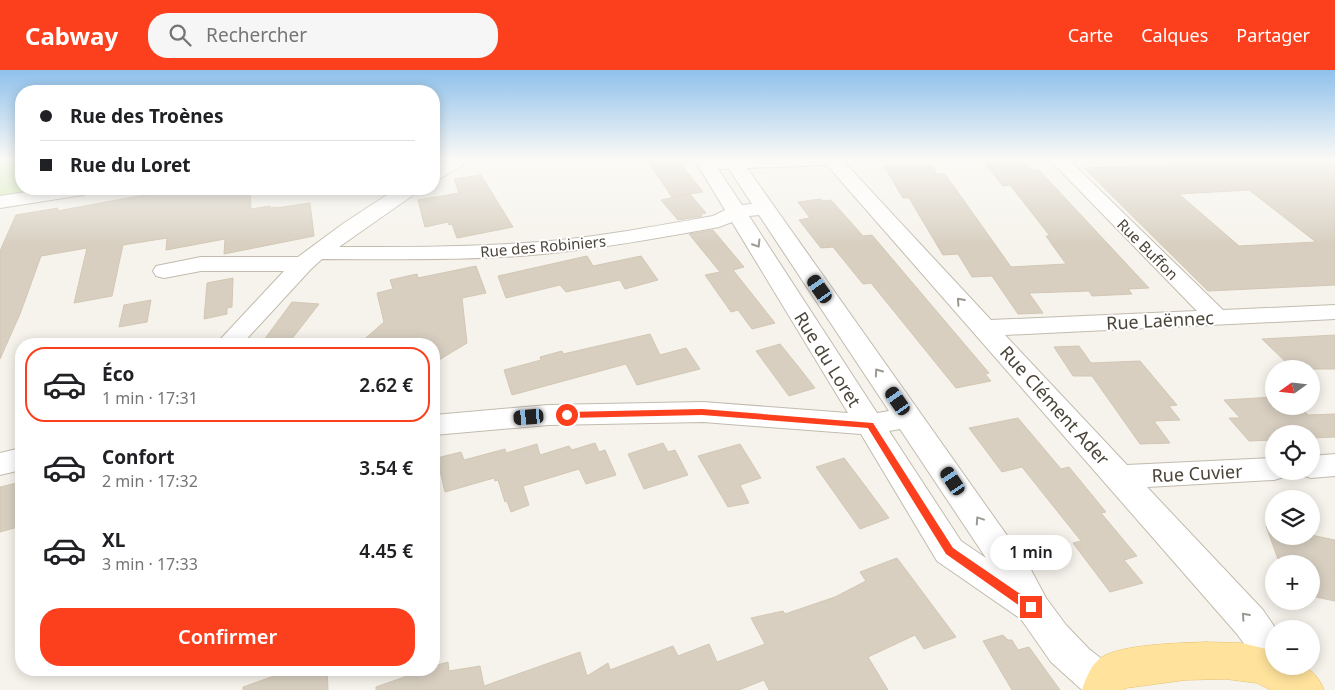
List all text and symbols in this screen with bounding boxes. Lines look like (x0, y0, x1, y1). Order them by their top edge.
search box (148, 13, 498, 58)
text: Cabway (25, 19, 118, 52)
icon: search (166, 21, 194, 49)
text: Rechercher (206, 22, 307, 48)
text: Carte (1068, 23, 1113, 47)
text: Calques (1141, 23, 1208, 47)
text: Partager (1236, 23, 1310, 47)
text: Rue des Troènes (70, 103, 224, 129)
text: Rue du Loret (70, 152, 191, 178)
street label: Rue Buffon (1113, 214, 1183, 284)
street label: Rue des Robiniers (479, 231, 607, 261)
one-way arrow (750, 239, 760, 248)
car (805, 272, 834, 306)
one-way arrow (957, 297, 966, 306)
street label: Rue Laënnec (1106, 305, 1215, 335)
street label: Rue du Loret (789, 307, 867, 412)
street label: Rue Clément Ader (995, 340, 1115, 470)
north arrow (1265, 360, 1320, 415)
map controls (1265, 360, 1320, 675)
text: Éco (102, 361, 134, 387)
icon: car (42, 362, 87, 407)
one-way arrow (875, 368, 884, 378)
text: 2.62 € (359, 372, 413, 398)
car (883, 384, 912, 418)
text: 1 min · 17:31 (102, 387, 198, 409)
route start (556, 404, 578, 426)
car (513, 408, 544, 426)
button: locate (1265, 425, 1320, 480)
text: Confort (102, 444, 174, 470)
icon: car (42, 445, 87, 490)
text: 3.54 € (359, 455, 413, 481)
street label: Rue Cuvier (1151, 459, 1244, 487)
car (938, 464, 967, 498)
text: 2 min · 17:32 (102, 470, 198, 492)
button: layers (1265, 490, 1320, 545)
one-way arrow (976, 517, 985, 526)
text: XL (102, 527, 125, 553)
icon: car (42, 528, 87, 573)
callout: 1 min (990, 534, 1072, 570)
text: 4.45 € (359, 538, 413, 564)
text: 1 min (1009, 541, 1053, 563)
text: 3 min · 17:33 (102, 553, 198, 575)
button: + (1265, 555, 1320, 610)
route end (1020, 596, 1042, 618)
button: Confirmer (40, 608, 415, 666)
one-way arrow (1241, 613, 1250, 622)
button: − (1265, 620, 1320, 675)

